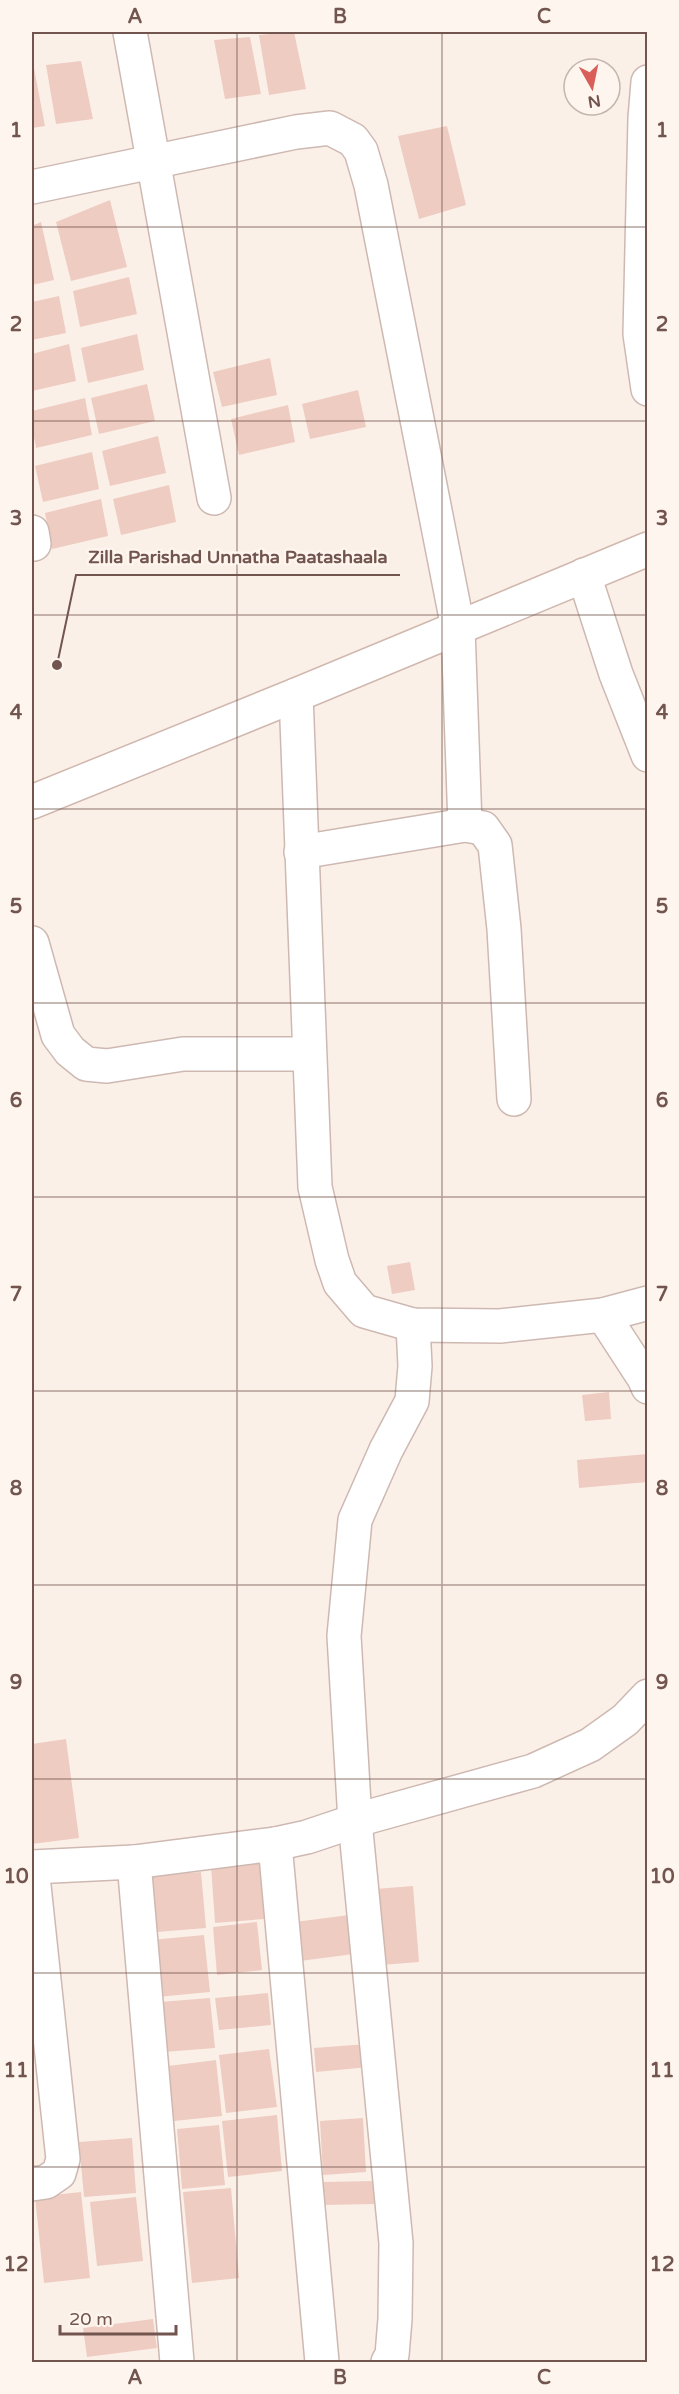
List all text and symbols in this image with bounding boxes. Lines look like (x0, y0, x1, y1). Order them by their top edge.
text: A (128, 5, 143, 29)
text: B (333, 5, 347, 29)
text: C (537, 5, 551, 29)
north arrow (562, 57, 622, 117)
text: N (586, 90, 602, 112)
text: 1 (10, 119, 22, 143)
text: 1 (656, 119, 668, 143)
text: 2 (10, 313, 22, 337)
text: 2 (656, 313, 668, 337)
text: 3 (10, 507, 22, 531)
text: 3 (656, 507, 668, 531)
callout: Zilla Parishad Unnatha Paatashaala (76, 539, 400, 575)
text: Zilla Parishad Unnatha Paatashaala (88, 546, 388, 568)
text: 4 (10, 701, 23, 725)
text: 4 (656, 701, 669, 725)
text: 5 (10, 895, 22, 919)
text: 5 (656, 895, 668, 919)
text: 6 (10, 1089, 22, 1113)
text: 6 (656, 1089, 668, 1113)
text: 7 (10, 1283, 22, 1307)
text: 7 (656, 1283, 668, 1307)
text: 8 (10, 1477, 22, 1501)
text: 8 (656, 1477, 668, 1501)
text: 9 (10, 1671, 22, 1695)
text: 9 (656, 1671, 668, 1695)
text: 10 (3, 1865, 29, 1889)
text: 10 (649, 1865, 675, 1889)
text: 11 (3, 2059, 29, 2083)
text: 11 (649, 2059, 675, 2083)
text: 12 (3, 2253, 29, 2277)
text: 12 (649, 2253, 675, 2277)
scale bar (60, 2298, 176, 2336)
text: 20 m (69, 2308, 113, 2330)
text: A (128, 2366, 143, 2390)
text: B (333, 2366, 347, 2390)
text: C (537, 2366, 551, 2390)

